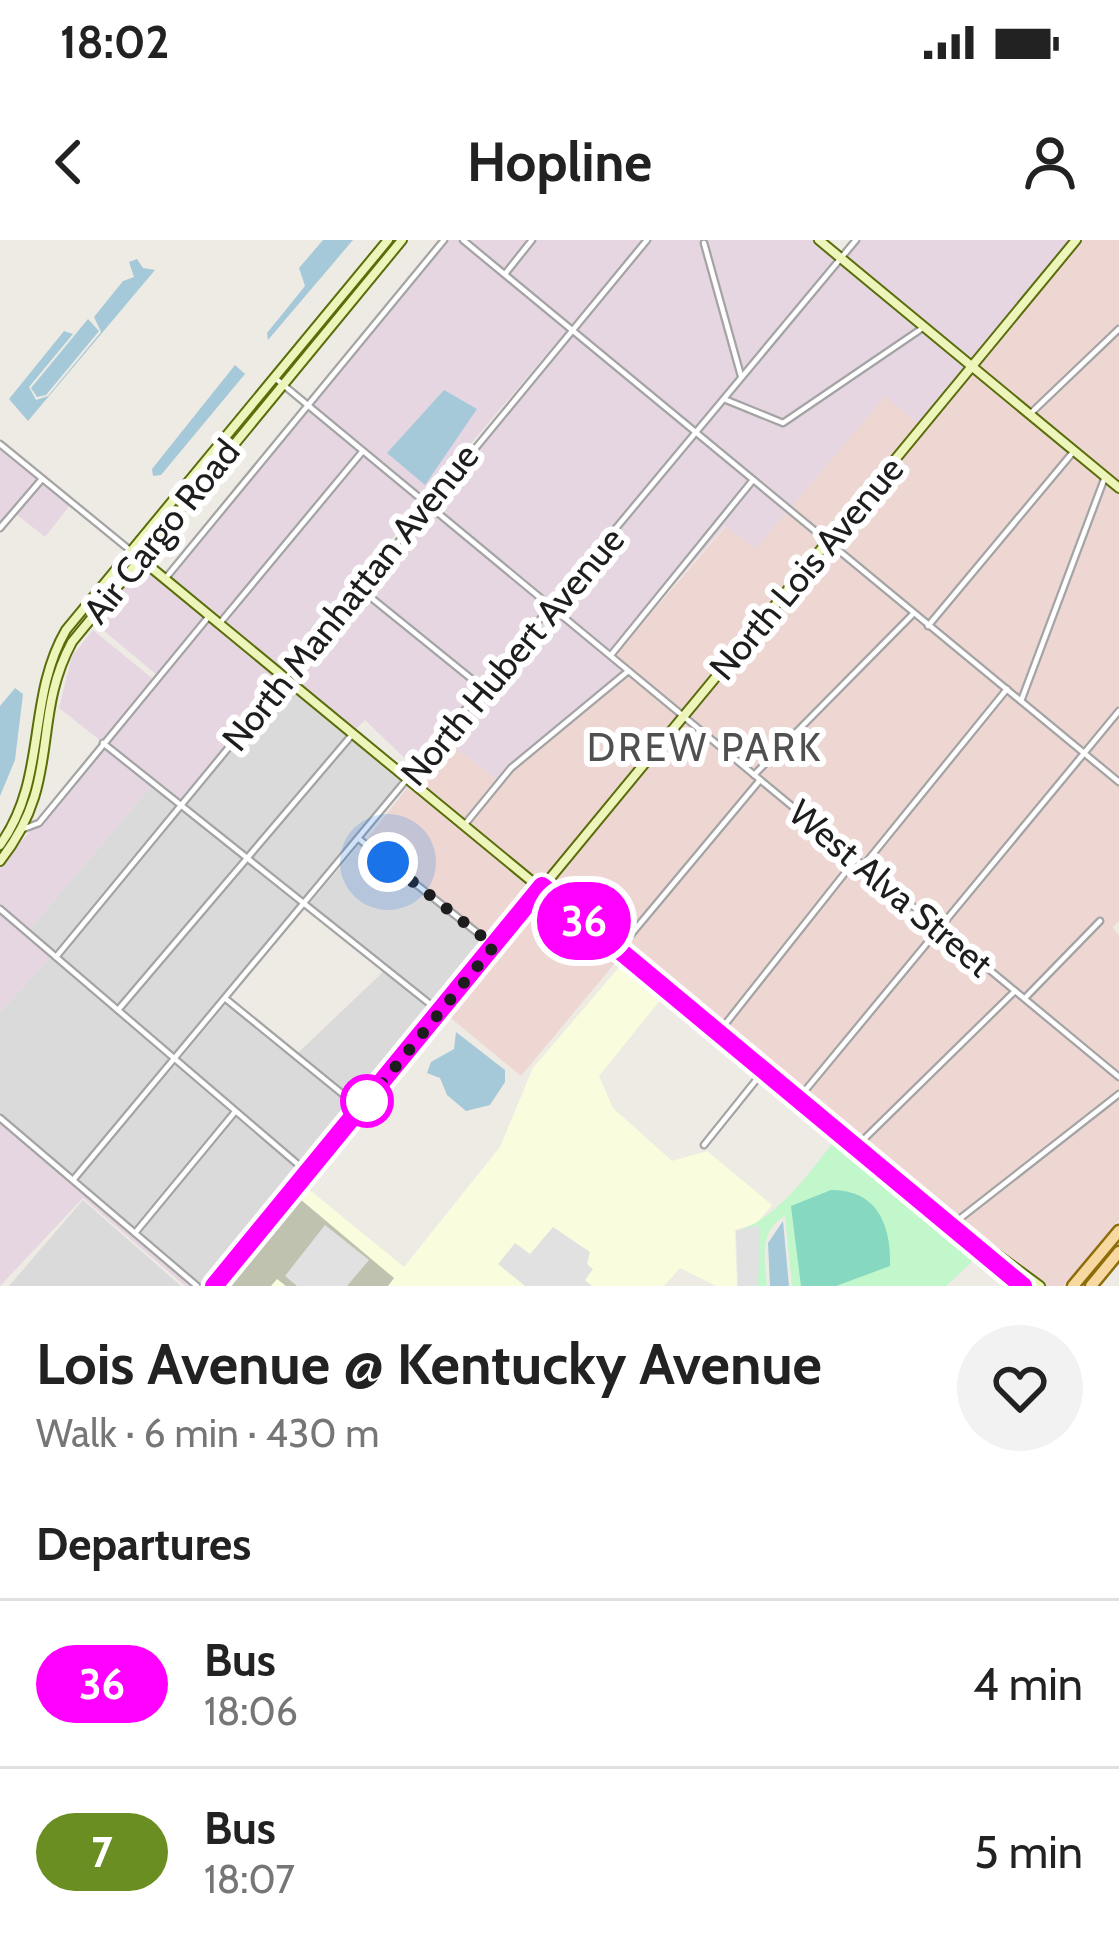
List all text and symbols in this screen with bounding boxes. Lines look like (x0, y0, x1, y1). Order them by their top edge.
text: 18:02 (60, 15, 169, 69)
icon: back (36, 129, 102, 195)
text: Hopline (467, 129, 652, 195)
icon: person (1017, 129, 1083, 195)
street label: Air Cargo Road (73, 430, 249, 632)
street label: North Manhattan Avenue (213, 435, 487, 759)
street label: North Lois Avenue (700, 447, 912, 689)
street label: North Hubert Avenue (391, 518, 633, 794)
district label: DREW PARK (587, 723, 823, 771)
street label: West Alva Street (780, 790, 1002, 986)
your location (358, 832, 418, 892)
line badge: 36 (530, 882, 638, 960)
text: 36 (561, 895, 607, 947)
unlabelled marker (342, 1076, 392, 1126)
button: heart (957, 1325, 1083, 1451)
text: Lois Avenue @ Kentucky Avenue (36, 1329, 822, 1398)
text: Walk · 6 min · 430 m (36, 1409, 379, 1457)
text: Departures (36, 1517, 251, 1571)
text: Bus (204, 1633, 276, 1687)
text: 4 min (973, 1657, 1083, 1711)
text: 36 (79, 1658, 125, 1710)
text: 18:06 (204, 1687, 298, 1735)
text: Bus (204, 1801, 276, 1855)
text: 5 min (974, 1825, 1083, 1879)
text: 7 (91, 1826, 113, 1878)
text: 18:07 (204, 1855, 295, 1903)

